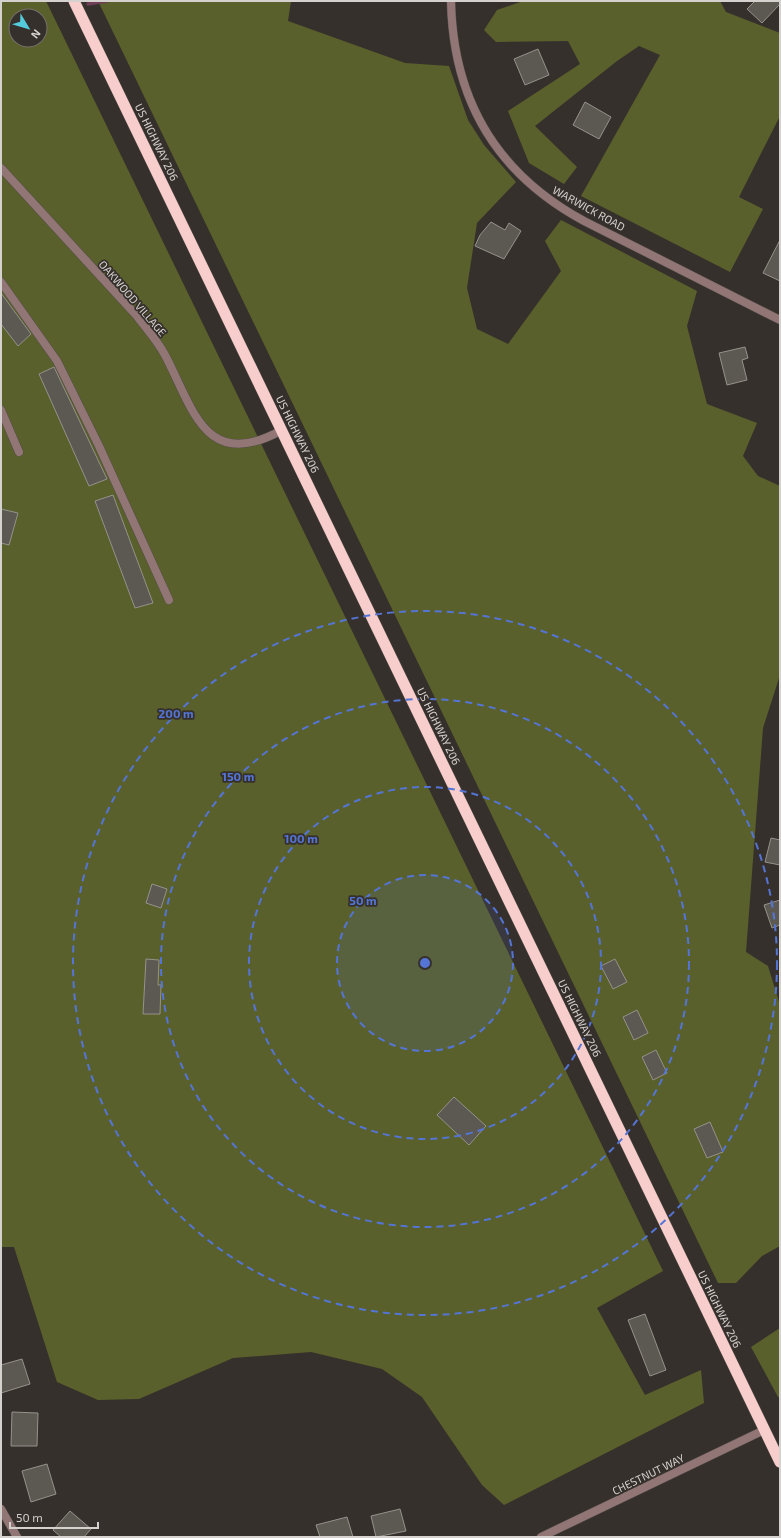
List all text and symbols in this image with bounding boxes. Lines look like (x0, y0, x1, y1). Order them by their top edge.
north arrow (8, 8, 48, 48)
text: N (29, 27, 44, 42)
street label: US HIGHWAY 206 (133, 101, 181, 183)
street label: WARWICK ROAD (551, 183, 627, 233)
street label: OAKWOOD VILLAGE (97, 257, 169, 339)
street label: US HIGHWAY 206 (274, 393, 322, 475)
street label: US HIGHWAY 206 (415, 685, 463, 767)
text: 200 m (158, 706, 194, 720)
text: 150 m (222, 769, 254, 783)
text: 100 m (284, 831, 318, 845)
text: 50 m (349, 893, 377, 907)
centre of rings (418, 956, 432, 970)
street label: US HIGHWAY 206 (556, 977, 604, 1059)
street label: US HIGHWAY 206 (696, 1268, 744, 1350)
street label: CHESTNUT WAY (610, 1451, 687, 1497)
scale bar (10, 1504, 98, 1530)
text: 50 m (16, 1510, 43, 1524)

